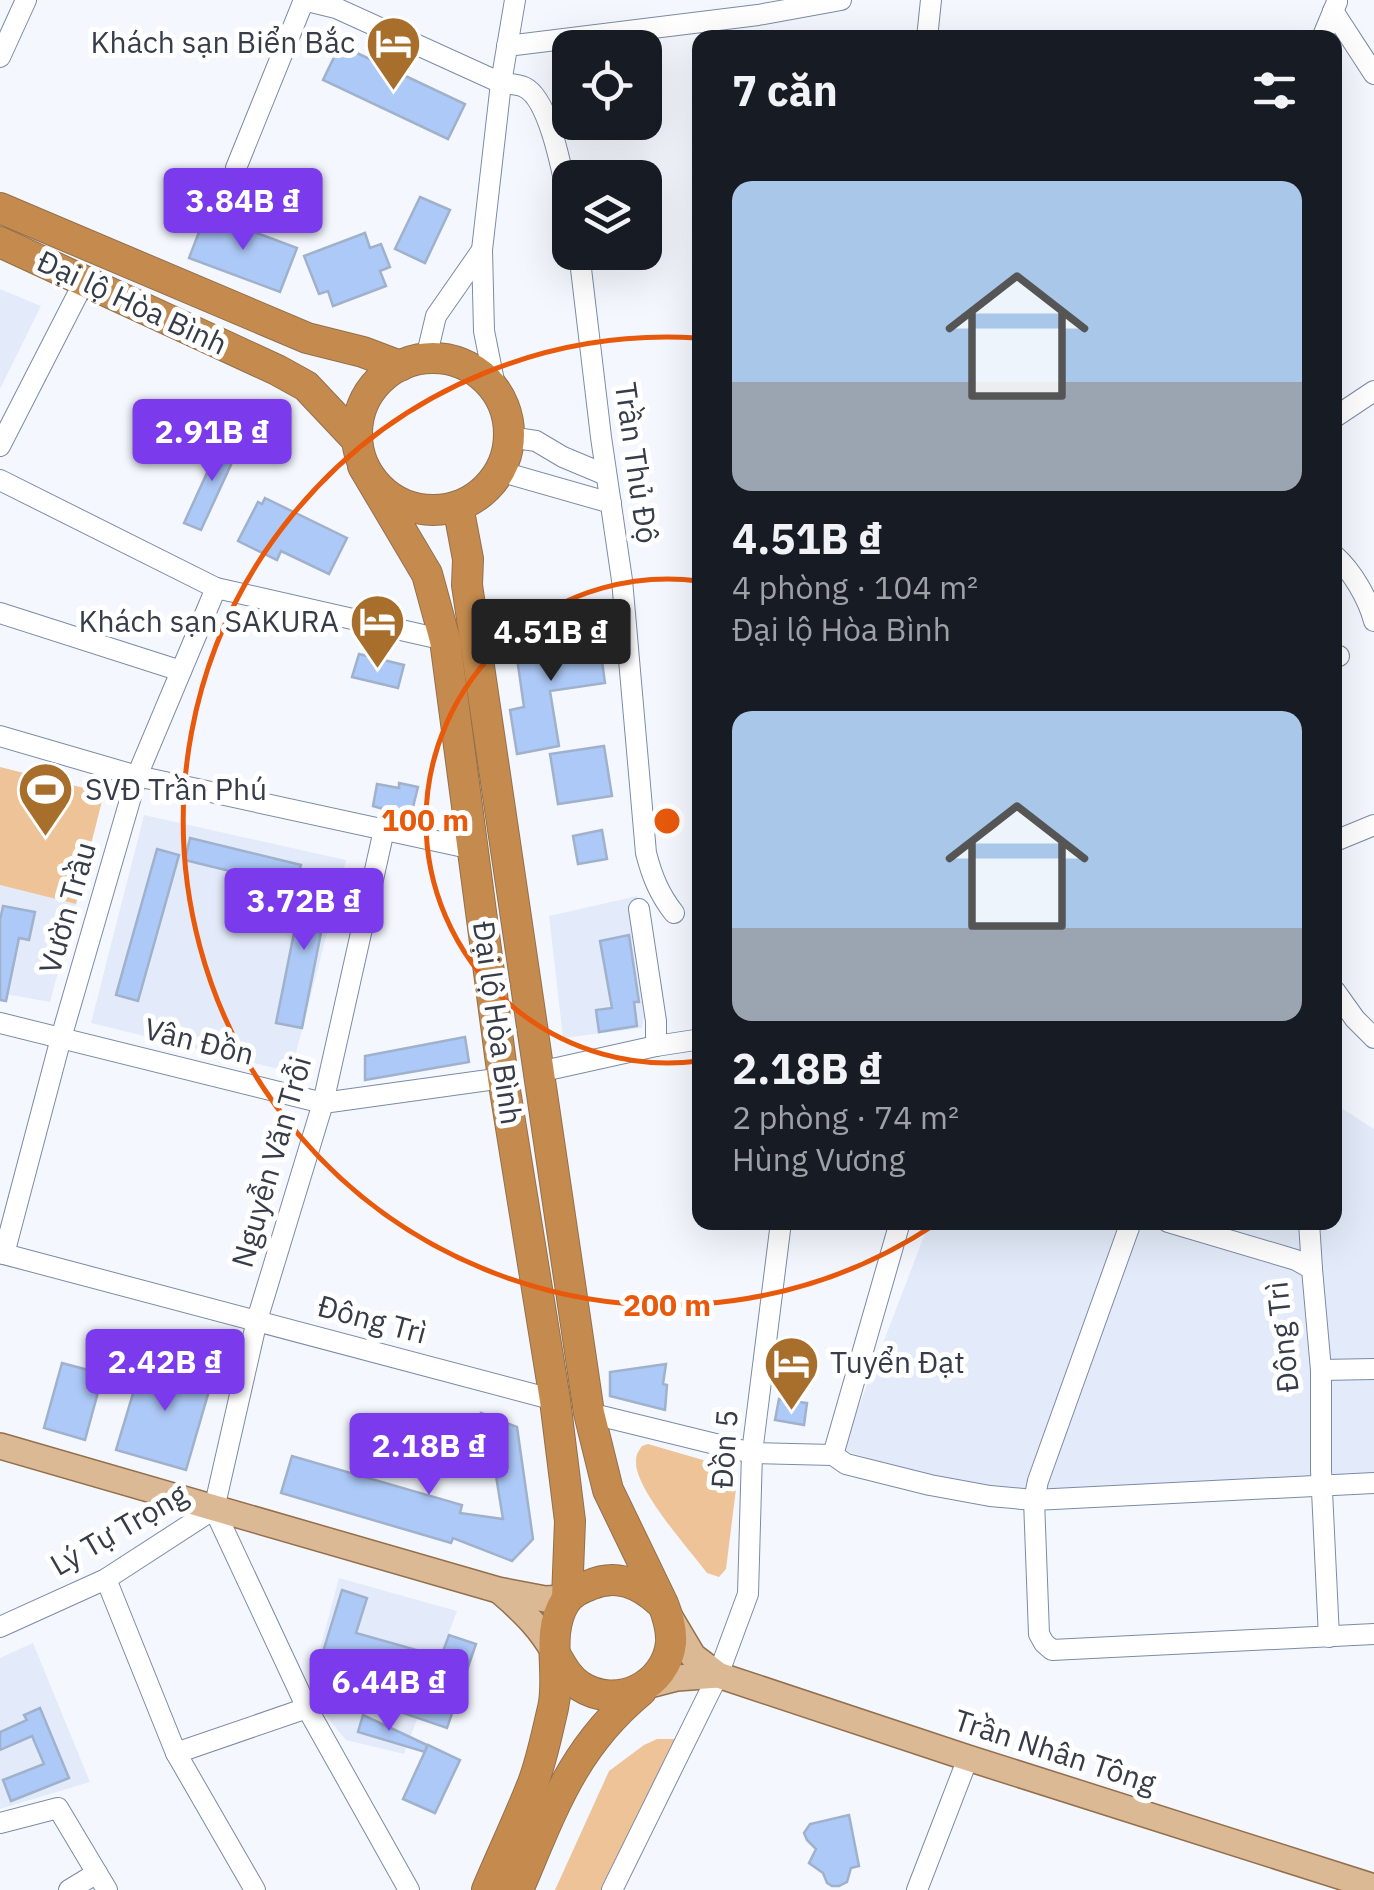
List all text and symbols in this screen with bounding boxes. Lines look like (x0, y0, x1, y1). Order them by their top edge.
hotel icon: Khách sạn Biển Bắc (364, 13, 424, 92)
place label: Khách sạn Biển Bắc (91, 22, 355, 61)
map controls (552, 30, 662, 270)
button: locate (552, 30, 662, 140)
text: 7 căn (732, 63, 838, 118)
icon: filters (1247, 63, 1302, 118)
button: layers (552, 160, 662, 270)
pin: 3.84B ₫ (151, 168, 335, 253)
text: 3.84B ₫ (186, 179, 300, 221)
street label: Đại lộ Hòa Bình (31, 241, 234, 363)
icon: home (927, 246, 1107, 426)
street label: Trần Thủ Độ (607, 380, 668, 546)
pin: 2.91B ₫ (120, 399, 304, 484)
text: 2.91B ₫ (155, 410, 269, 452)
text: 4.51B ₫ (732, 511, 883, 566)
text: 4 phòng · 104 m² (732, 566, 978, 608)
hotel icon: Khách sạn SAKURA (348, 592, 408, 671)
pin: 4.51B ₫ (459, 599, 643, 684)
place label: Khách sạn SAKURA (79, 601, 339, 640)
text: Đại lộ Hòa Bình (732, 608, 951, 650)
text: 4.51B ₫ (494, 610, 608, 652)
sports icon: SVĐ Trần Phú (16, 760, 76, 839)
place label: SVĐ Trần Phú (85, 769, 267, 808)
icon: home (927, 776, 1107, 956)
text: 100 m (381, 800, 469, 839)
centre of rings (649, 803, 685, 839)
street label: Vườn Trầu (29, 837, 104, 978)
pin: 3.72B ₫ (212, 868, 396, 953)
text: 3.72B ₫ (247, 879, 361, 921)
street label: Đại lộ Hòa Bình (465, 919, 532, 1127)
street label: Vân Đồn (141, 1008, 258, 1073)
text: 2.18B ₫ (732, 1041, 883, 1096)
street label: Nguyễn Văn Trỗi (222, 1051, 319, 1272)
text: 2 phòng · 74 m² (732, 1096, 959, 1138)
text: Hùng Vương (732, 1138, 905, 1180)
street label: Đông Trì (1256, 1280, 1307, 1395)
street label: Đông Trì (314, 1285, 431, 1352)
text: 200 m (623, 1285, 711, 1324)
pin: 2.42B ₫ (73, 1329, 257, 1414)
hotel icon: Tuyển Đạt (761, 1333, 821, 1412)
text: 2.42B ₫ (108, 1340, 222, 1382)
place label: Tuyển Đạt (830, 1342, 965, 1381)
street label: Đồn 5 (701, 1408, 746, 1490)
pin: 2.18B ₫ (337, 1413, 521, 1498)
text: 2.18B ₫ (372, 1424, 486, 1466)
street label: Lý Tự Trọng (43, 1474, 194, 1584)
pin: 6.44B ₫ (297, 1649, 481, 1734)
text: 6.44B ₫ (332, 1660, 446, 1702)
street label: Trần Nhân Tông (950, 1700, 1162, 1802)

